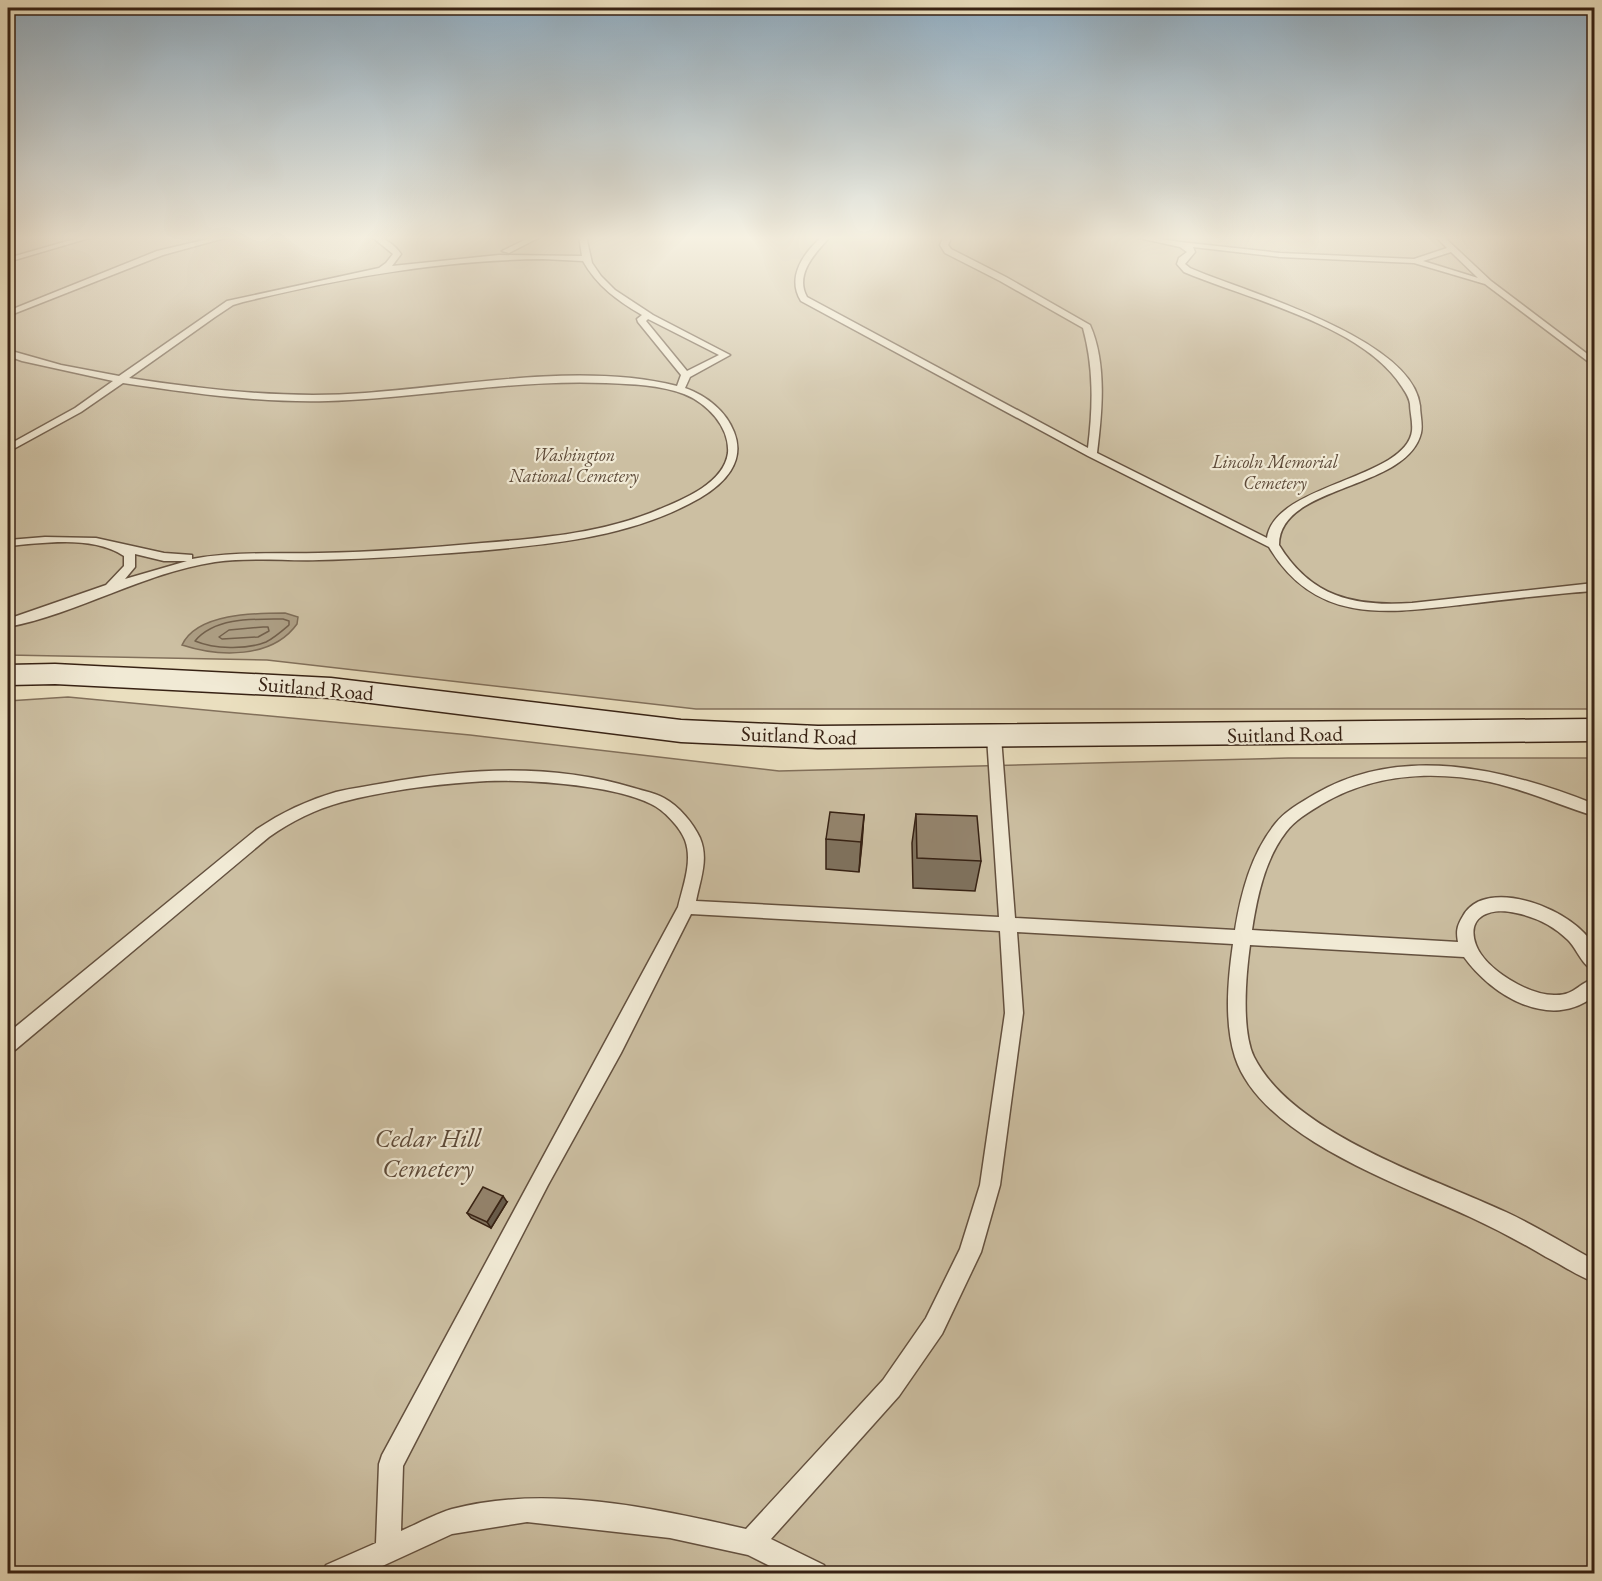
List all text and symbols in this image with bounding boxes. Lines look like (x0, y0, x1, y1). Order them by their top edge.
park label: Washington National Cemetery (508, 443, 640, 488)
park label: Lincoln Memorial Cemetery (1211, 450, 1339, 495)
street label: Suitland Road (257, 670, 375, 707)
street label: Suitland Road (741, 719, 858, 751)
street label: Suitland Road (1227, 719, 1344, 749)
park label: Cedar Hill Cemetery (375, 1121, 482, 1185)

